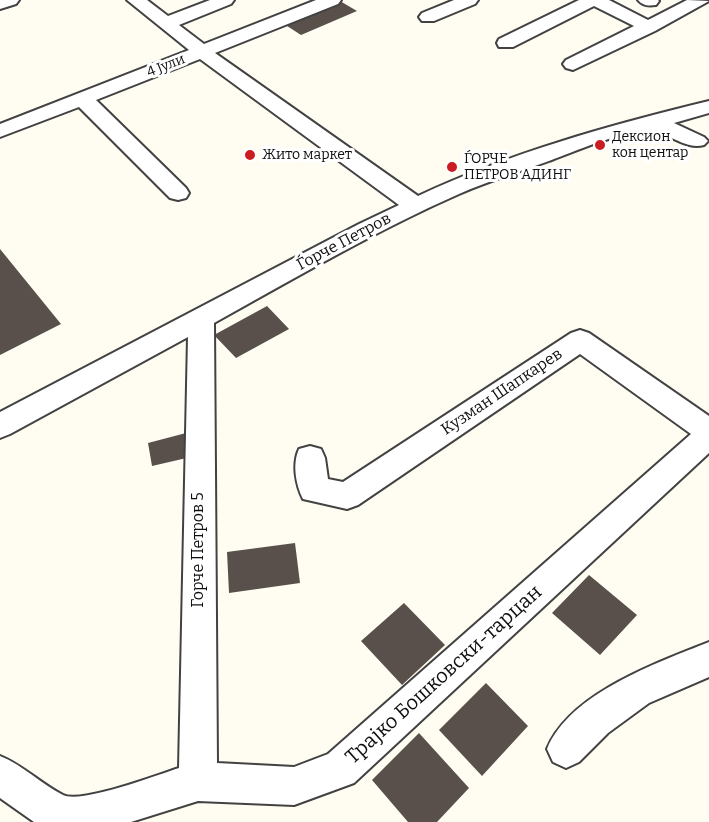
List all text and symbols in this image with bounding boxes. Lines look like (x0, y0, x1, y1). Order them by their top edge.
street label: 4 Јули (144, 51, 188, 81)
place label: Дексион кон центар (612, 129, 688, 162)
marker: Дексион кон центар (593, 138, 607, 152)
place label: Жито маркет (262, 147, 352, 163)
marker: Жито маркет (243, 148, 257, 162)
place label: ЃОРЧЕ ПЕТРОВ АДИНГ (464, 151, 571, 184)
marker: ЃОРЧЕ ПЕТРОВ АДИНГ (445, 160, 459, 174)
street label: Ѓорче Петров (294, 209, 394, 275)
street label: Кузман Шапкарев (438, 344, 566, 440)
street label: Горче Петров 5 (189, 492, 209, 608)
street label: Трајко Бошковски-тарцан (341, 581, 547, 769)

